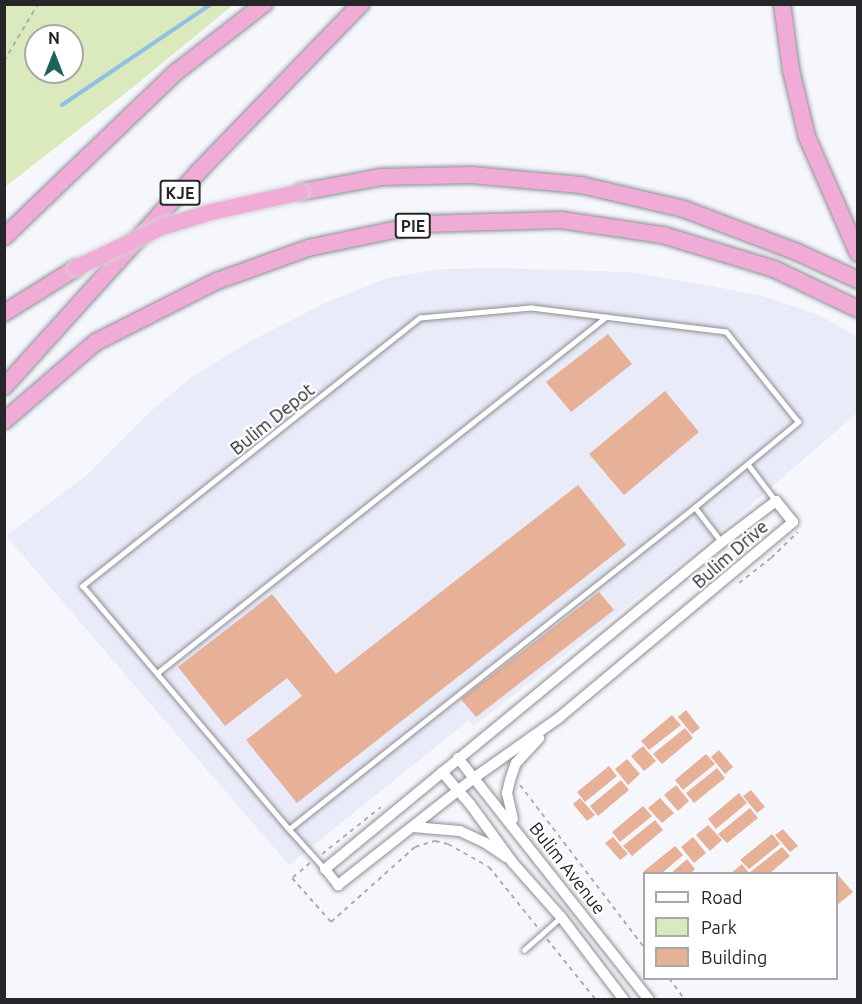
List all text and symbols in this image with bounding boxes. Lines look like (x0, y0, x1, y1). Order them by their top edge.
north arrow (24, 24, 84, 84)
text: N (48, 29, 60, 47)
road number: KJE (159, 180, 201, 206)
road number: PIE (394, 213, 432, 239)
street label: Bulim Depot (226, 379, 318, 459)
street label: Bulim Drive (688, 515, 772, 593)
street label: Bulim Avenue (525, 818, 611, 918)
legend (643, 872, 838, 980)
text: Road (701, 887, 743, 907)
text: Park (701, 917, 737, 937)
text: Building (701, 947, 767, 967)

